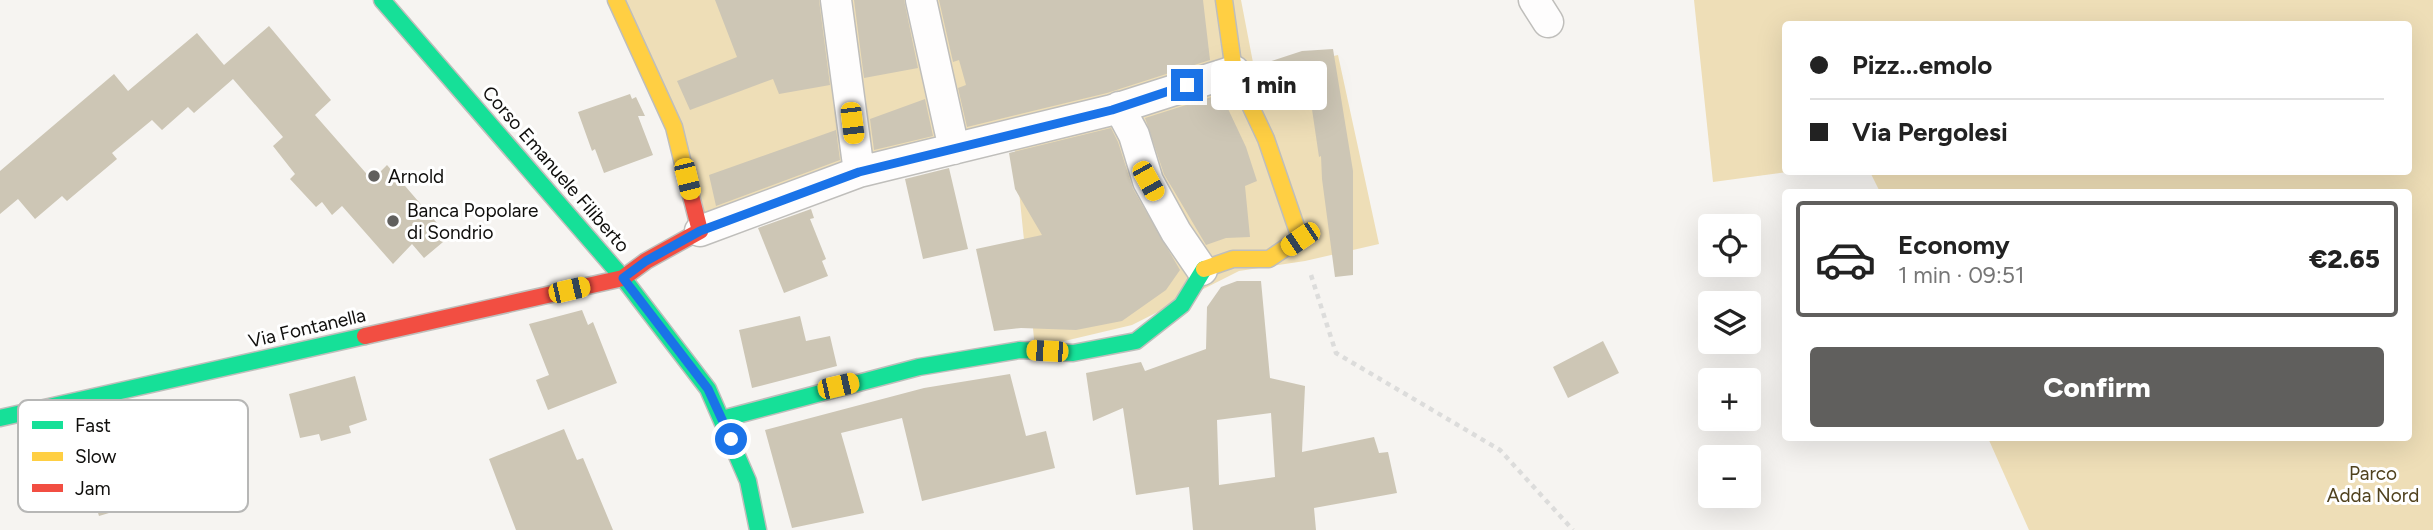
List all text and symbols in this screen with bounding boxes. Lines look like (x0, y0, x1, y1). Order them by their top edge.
text: Pizz...emolo (1852, 49, 1992, 81)
callout: 1 min (1212, 60, 1327, 110)
route end (1171, 69, 1203, 101)
text: 1 min (1242, 71, 1296, 99)
street label: Corso Emanuele Filiberto (477, 81, 635, 257)
car (840, 101, 865, 145)
text: Via Pergolesi (1852, 116, 2008, 148)
car (672, 156, 703, 202)
car (1129, 158, 1168, 204)
place label: Arnold (388, 165, 444, 188)
marker: Arnold (366, 168, 382, 184)
place label: Banca Popolare di Sondrio (407, 199, 538, 244)
marker: Banca Popolare di Sondrio (385, 213, 401, 229)
map controls (1698, 214, 1761, 508)
button: locate (1698, 214, 1761, 277)
car (1277, 219, 1324, 259)
icon: car (1814, 228, 1877, 291)
text: Economy (1898, 229, 2010, 261)
text: €2.65 (2309, 243, 2380, 275)
text: 1 min · 09:51 (1898, 261, 2024, 289)
car (547, 275, 592, 305)
button: layers (1698, 291, 1761, 354)
street label: Via Fontanella (246, 303, 368, 353)
car (1026, 339, 1069, 363)
button: Confirm (1810, 347, 2384, 427)
button: + (1698, 368, 1761, 431)
car (816, 371, 861, 401)
legend (18, 400, 248, 512)
text: Fast (75, 414, 111, 437)
route start (715, 423, 747, 455)
text: Slow (75, 445, 117, 468)
button: − (1698, 445, 1761, 508)
park label: Parco Adda Nord (2327, 462, 2419, 507)
text: Jam (75, 477, 111, 500)

